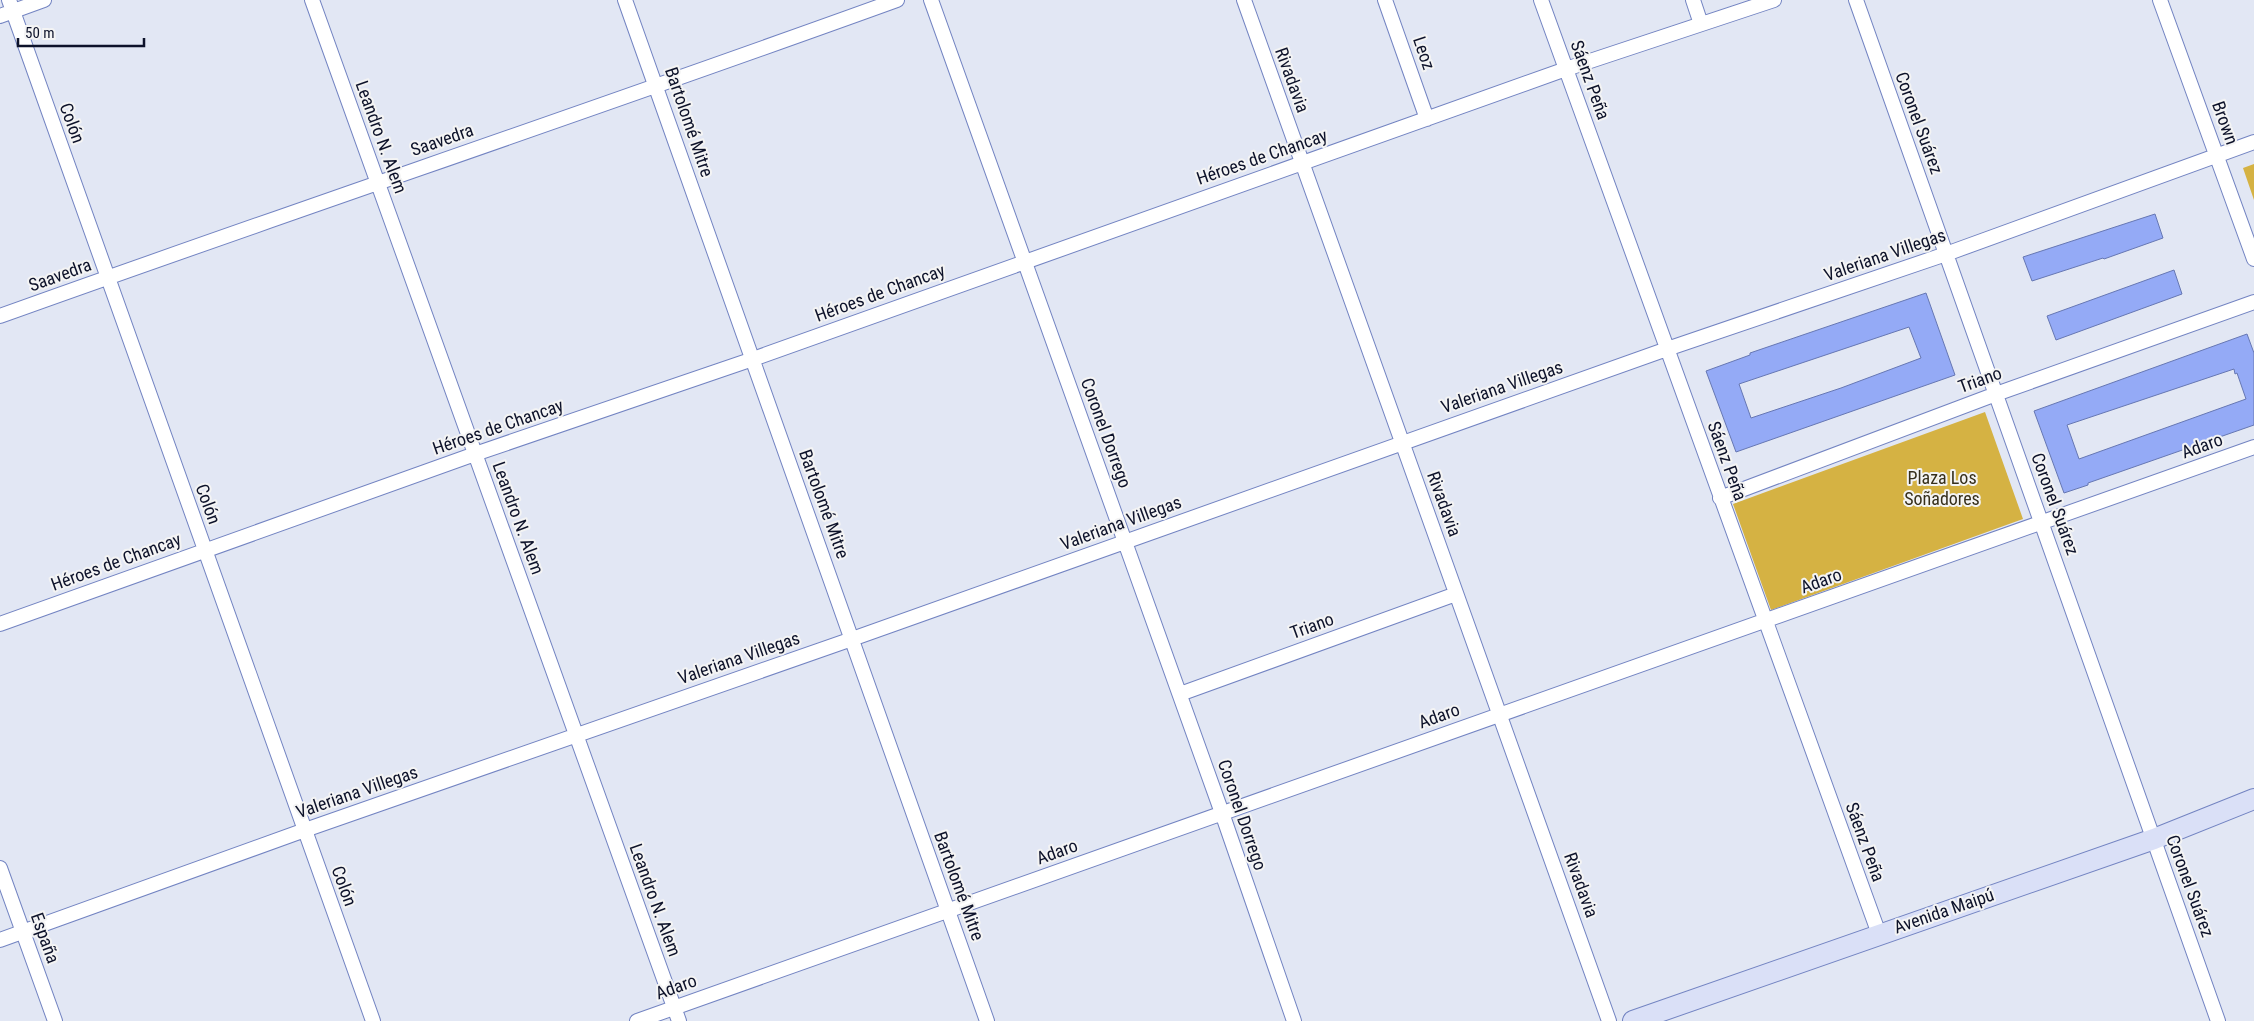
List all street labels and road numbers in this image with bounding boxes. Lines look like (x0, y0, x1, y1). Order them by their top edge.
street label: Leoz (1409, 33, 1440, 72)
street label: Sáenz Peña (1566, 37, 1614, 122)
street label: Rivadavia (1271, 44, 1314, 115)
street label: Bartolomé Mitre (661, 64, 718, 179)
street label: Coronel Suárez (1891, 69, 1948, 177)
street label: Leandro N. Alem (351, 78, 412, 196)
street label: Brown (2208, 98, 2243, 147)
street label: Colón (56, 100, 89, 146)
street label: Saavedra (408, 119, 476, 160)
street label: Héroes de Chancay (1194, 124, 1330, 189)
street label: Valeriana Villegas (1821, 224, 1948, 285)
street label: Saavedra (26, 254, 94, 296)
street label: Héroes de Chancay (812, 259, 948, 326)
street label: Valeriana Villegas (1438, 356, 1565, 417)
street label: Triano (1955, 362, 2004, 397)
street label: Coronel Dorrego (1077, 375, 1136, 491)
street label: Héroes de Chancay (430, 394, 566, 459)
street label: Sáenz Peña (1703, 418, 1751, 503)
street label: Adaro (2178, 428, 2225, 463)
street label: Bartolomé Mitre (795, 446, 854, 561)
street label: Coronel Suárez (2027, 450, 2084, 558)
street label: Leandro N. Alem (488, 459, 549, 577)
street label: Rivadavia (1423, 468, 1466, 539)
street label: Colón (192, 481, 225, 527)
street label: Valeriana Villegas (1057, 491, 1184, 554)
street label: Héroes de Chancay (48, 528, 184, 595)
street label: Adaro (1797, 563, 1844, 598)
street label: Triano (1287, 608, 1336, 643)
street label: Valeriana Villegas (675, 627, 802, 688)
street label: Adaro (1415, 698, 1462, 733)
street label: Coronel Dorrego (1214, 757, 1271, 873)
street label: Valeriana Villegas (293, 761, 420, 822)
street label: Sáenz Peña (1841, 799, 1889, 884)
street label: Bartolomé Mitre (930, 828, 989, 943)
street label: Coronel Suárez (2162, 832, 2219, 940)
street label: Adaro (1033, 834, 1080, 869)
street label: Leandro N. Alem (625, 841, 686, 959)
street label: Rivadavia (1560, 849, 1603, 920)
street label: Colón (328, 863, 361, 909)
street label: Avenida Maipú (1891, 884, 1997, 937)
street label: España (27, 910, 64, 966)
street label: Adaro (652, 969, 699, 1004)

